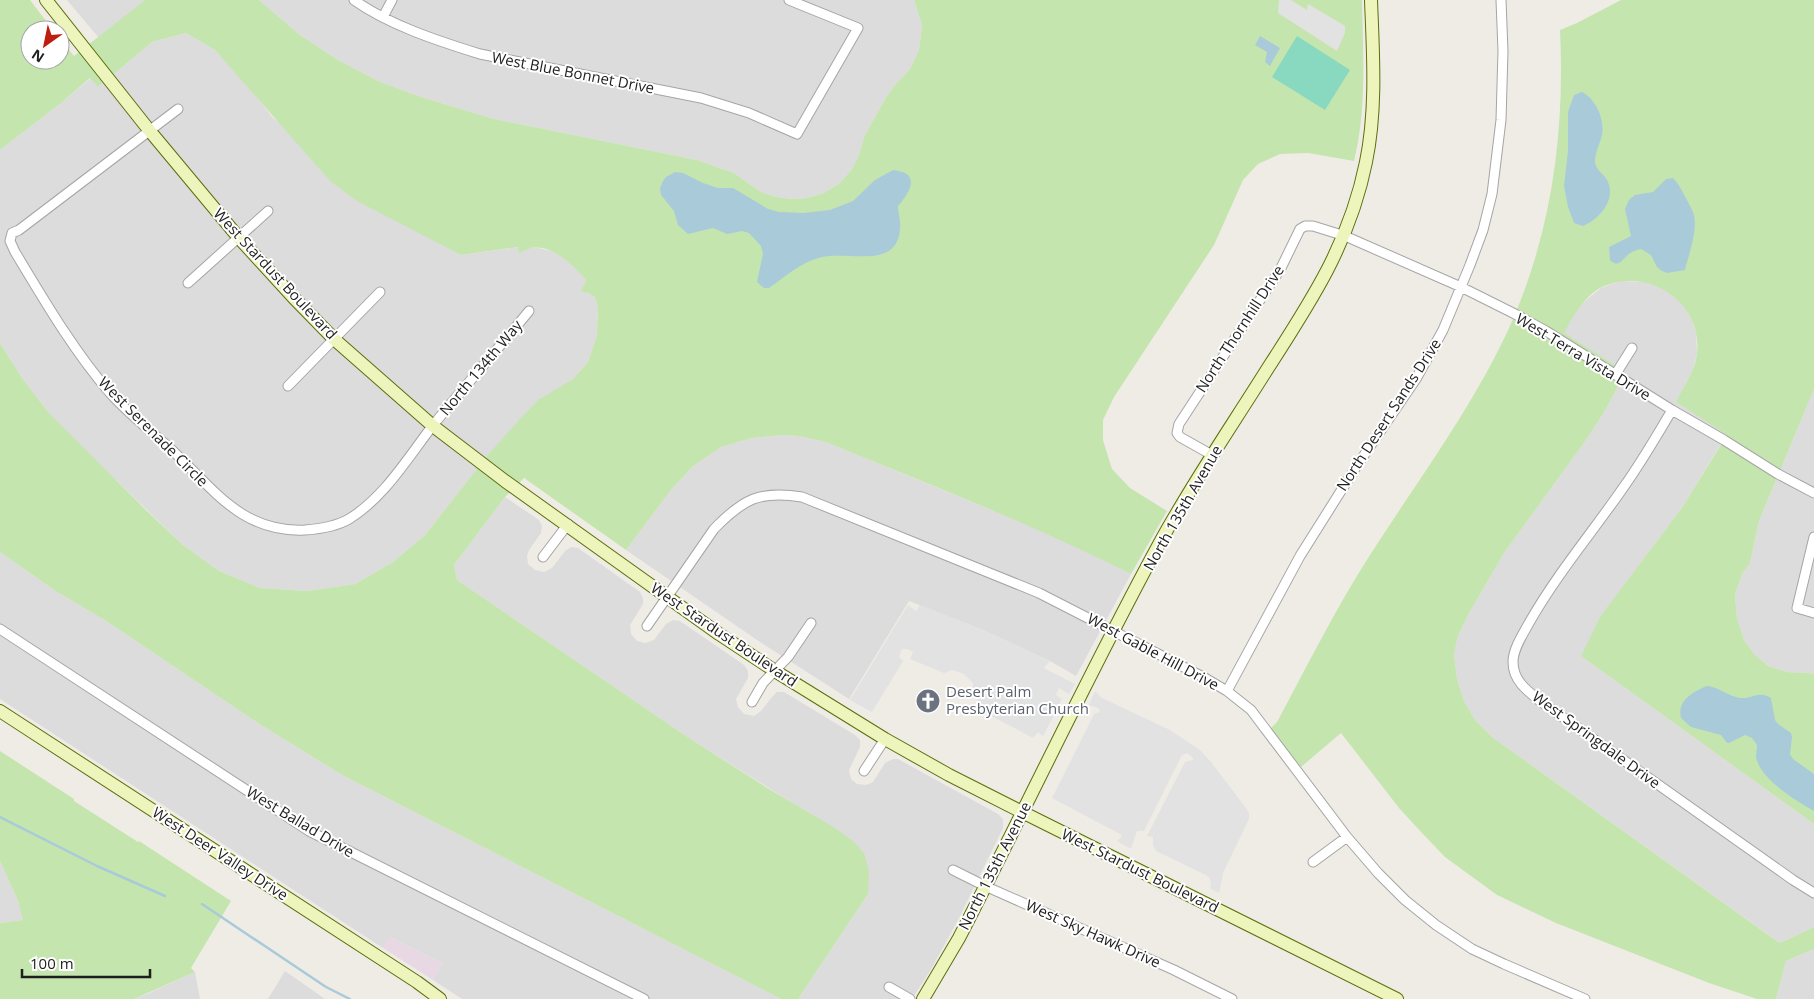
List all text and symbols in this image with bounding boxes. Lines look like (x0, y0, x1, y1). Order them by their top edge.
north arrow (20, 20, 70, 70)
text: N (28, 45, 48, 67)
street label: West Blue Bonnet Drive (490, 46, 656, 98)
street label: West Stardust Boulevard (210, 203, 342, 343)
street label: North Thornhill Drive (1191, 261, 1288, 396)
street label: West Terra Vista Drive (1512, 308, 1655, 404)
street label: North 134th Way (434, 315, 526, 419)
street label: North Desert Sands Drive (1331, 334, 1445, 494)
street label: West Serenade Circle (94, 372, 213, 491)
street label: North 135th Avenue (1138, 441, 1226, 574)
street label: West Stardust Boulevard (647, 578, 802, 691)
street label: West Gable Hill Drive (1084, 608, 1223, 694)
place label: Desert Palm Presbyterian Church (946, 681, 1089, 718)
street label: West Springdale Drive (1529, 686, 1665, 792)
church icon: Desert Palm Presbyterian Church (915, 688, 941, 714)
street label: West Ballad Drive (243, 781, 358, 861)
street label: North 135th Avenue (953, 798, 1035, 933)
street label: West Deer Valley Drive (149, 802, 292, 905)
street label: West Stardust Boulevard (1058, 823, 1222, 917)
street label: West Sky Hawk Drive (1023, 894, 1164, 972)
scale bar (22, 946, 150, 978)
text: 100 m (30, 953, 74, 973)

